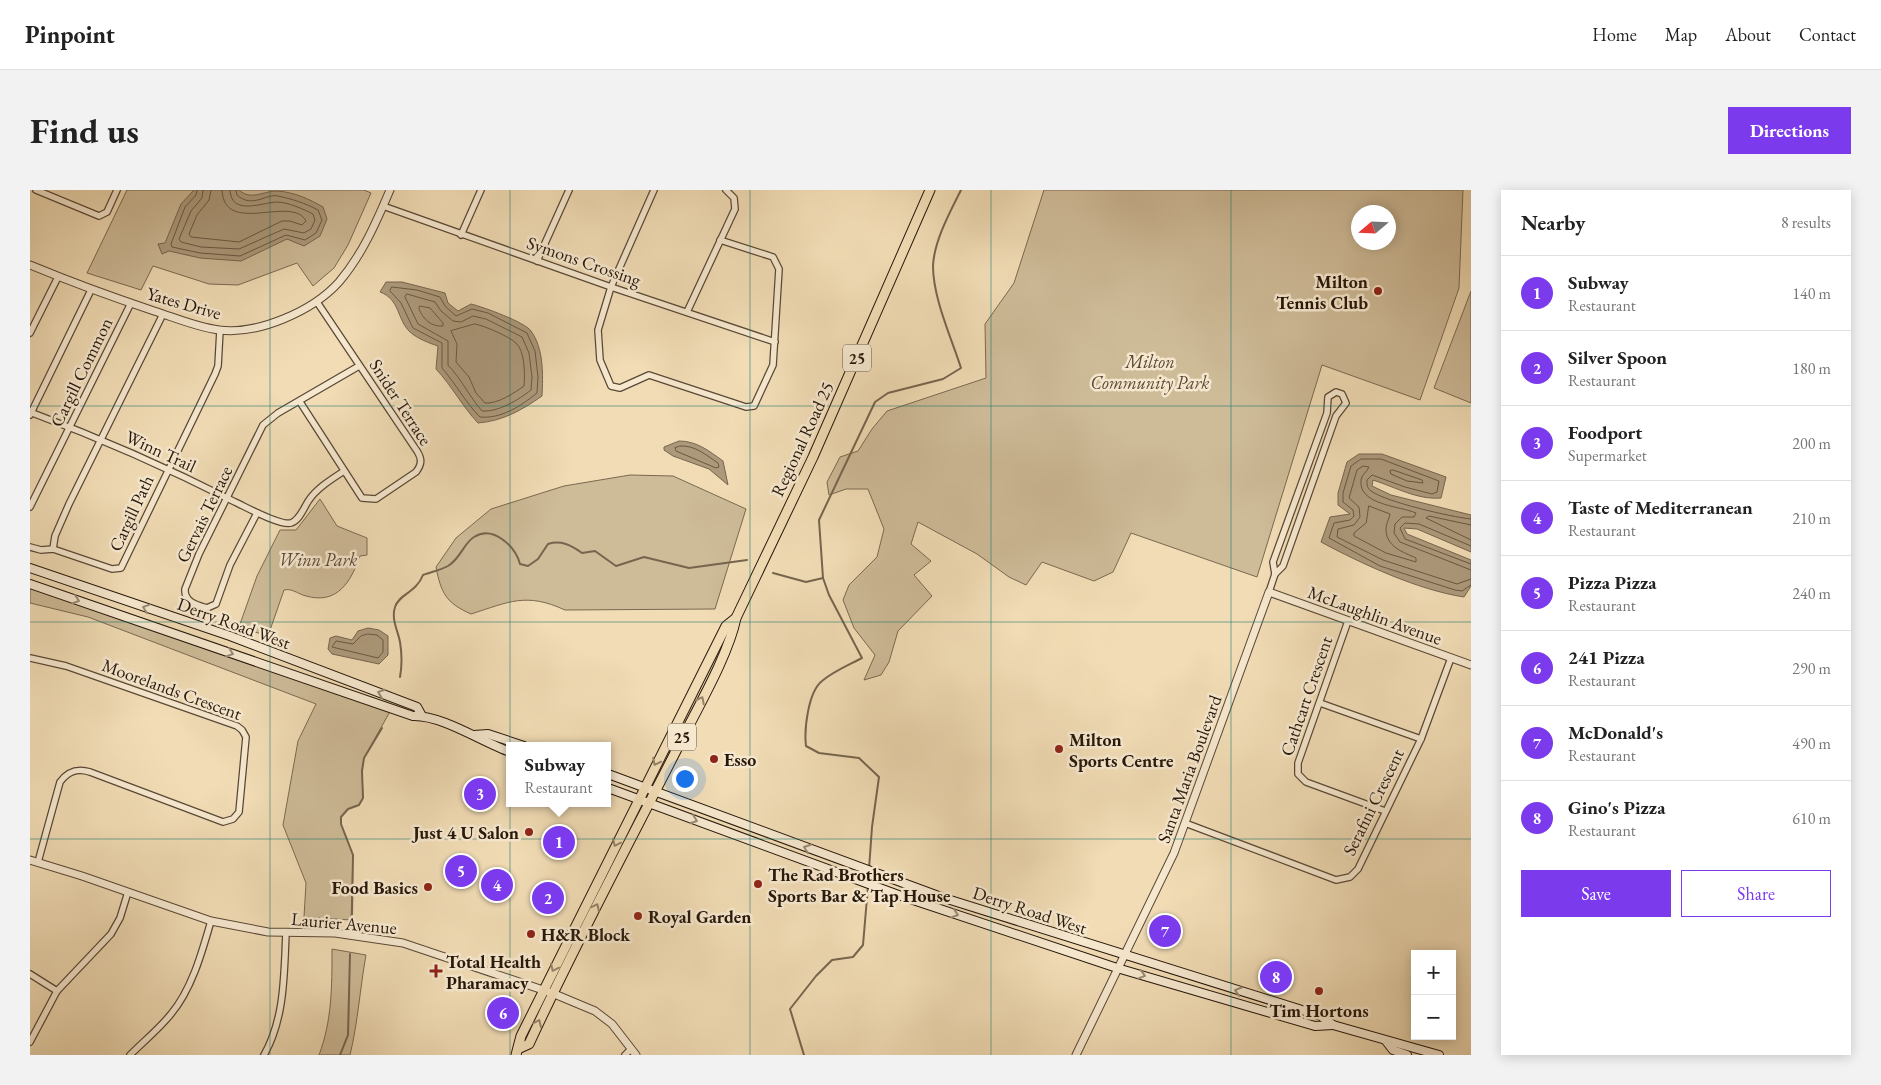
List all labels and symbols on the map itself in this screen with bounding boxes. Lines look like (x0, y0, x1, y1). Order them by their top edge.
north arrow (1351, 205, 1396, 250)
street label: Symons Crossing (524, 231, 644, 291)
place label: Milton Tennis Club (1276, 270, 1368, 314)
street label: Yates Drive (144, 281, 224, 325)
marker: Milton Tennis Club (1372, 285, 1384, 297)
street label: Cargill Common (45, 313, 118, 430)
road number: 25 (843, 344, 871, 372)
park label: Milton Community Park (1091, 350, 1209, 395)
street label: Snider Terrace (365, 354, 437, 450)
street label: Regional Road 25 (765, 378, 839, 500)
street label: Winn Trail (122, 425, 200, 477)
street label: Gervais Terrace (171, 462, 237, 566)
street label: Cargill Path (103, 471, 159, 555)
park label: Winn Park (279, 548, 357, 571)
street label: McLaughlin Avenue (1305, 580, 1445, 650)
street label: Derry Road West (174, 592, 294, 654)
one-way arrow (71, 594, 80, 604)
one-way arrow (143, 603, 151, 613)
street label: Cathcart Crescent (1275, 633, 1337, 759)
one-way arrow (225, 647, 233, 657)
street label: Moorelands Crescent (99, 653, 245, 725)
one-way arrow (377, 689, 386, 699)
street label: Santa Maria Boulevard (1152, 691, 1227, 846)
one-way arrow (695, 696, 705, 705)
road number: 25 (668, 724, 696, 750)
place label: Milton Sports Centre (1069, 728, 1174, 772)
marker: Milton Sports Centre (1053, 743, 1065, 755)
street label: Serafini Crescent (1337, 744, 1409, 859)
place label: Esso (724, 748, 756, 771)
marker: Esso (708, 753, 720, 765)
one-way arrow (652, 757, 662, 766)
your location (672, 766, 698, 792)
pin: 3 (464, 775, 496, 813)
one-way arrow (690, 814, 698, 824)
place label: Just 4 U Salon (411, 821, 519, 844)
pin: 1 (543, 823, 575, 861)
marker: Just 4 U Salon (523, 826, 535, 838)
one-way arrow (612, 838, 622, 847)
one-way arrow (803, 844, 812, 854)
pin: 5 (445, 852, 477, 890)
place label: The Rad Brothers Sports Bar & Tap House (768, 863, 951, 907)
pin: 4 (481, 866, 513, 904)
place label: Food Basics (332, 876, 418, 899)
marker: The Rad Brothers Sports Bar & Tap House (752, 878, 764, 890)
pin: 2 (532, 879, 564, 917)
marker: Food Basics (422, 881, 434, 893)
street label: Derry Road West (970, 881, 1090, 939)
one-way arrow (589, 903, 600, 912)
place label: Royal Garden (648, 905, 751, 928)
street label: Laurier Avenue (290, 907, 398, 939)
one-way arrow (950, 908, 958, 918)
marker: Royal Garden (632, 910, 644, 922)
pin: 7 (1149, 912, 1181, 950)
place label: H&R Block (541, 923, 631, 946)
marker: H&R Block (525, 928, 537, 940)
place label: Total Health Pharamacy (446, 950, 541, 994)
pin: 8 (1260, 958, 1292, 996)
one-way arrow (550, 963, 560, 972)
marker: Total Health Pharamacy (430, 965, 442, 977)
one-way arrow (1138, 970, 1146, 980)
marker: Tim Hortons (1313, 985, 1325, 997)
one-way arrow (1235, 987, 1243, 997)
pin: 6 (487, 994, 519, 1032)
place label: Tim Hortons (1269, 999, 1369, 1022)
one-way arrow (532, 1019, 543, 1028)

